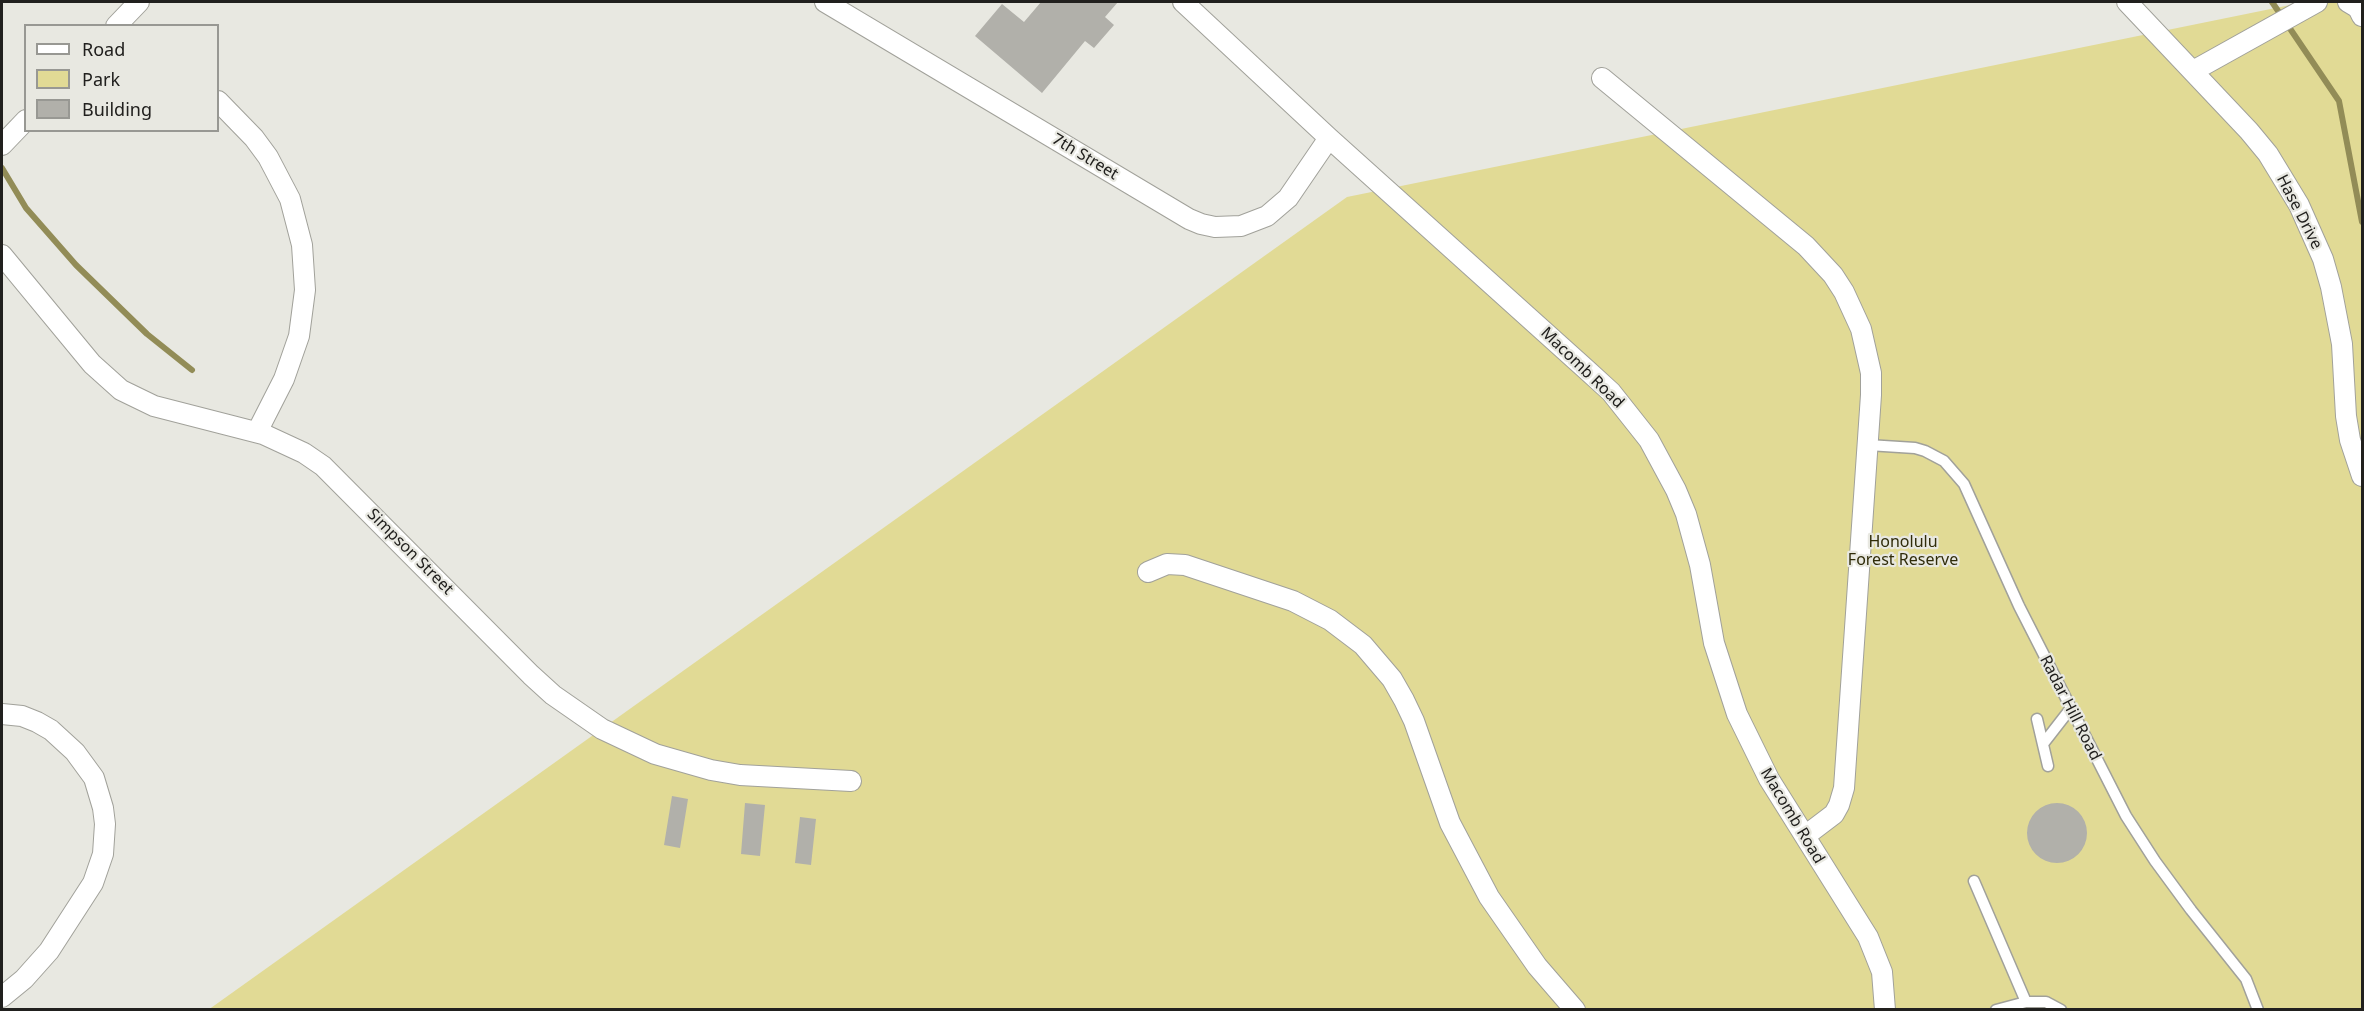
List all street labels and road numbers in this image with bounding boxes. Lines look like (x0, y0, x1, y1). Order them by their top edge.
street label: 7th Street (1048, 130, 1122, 184)
street label: Hase Drive (2272, 171, 2326, 253)
street label: Macomb Road (1536, 323, 1628, 413)
street label: Simpson Street (363, 505, 457, 599)
street label: Radar Hill Road (2035, 652, 2105, 764)
street label: Macomb Road (1756, 765, 1828, 867)

